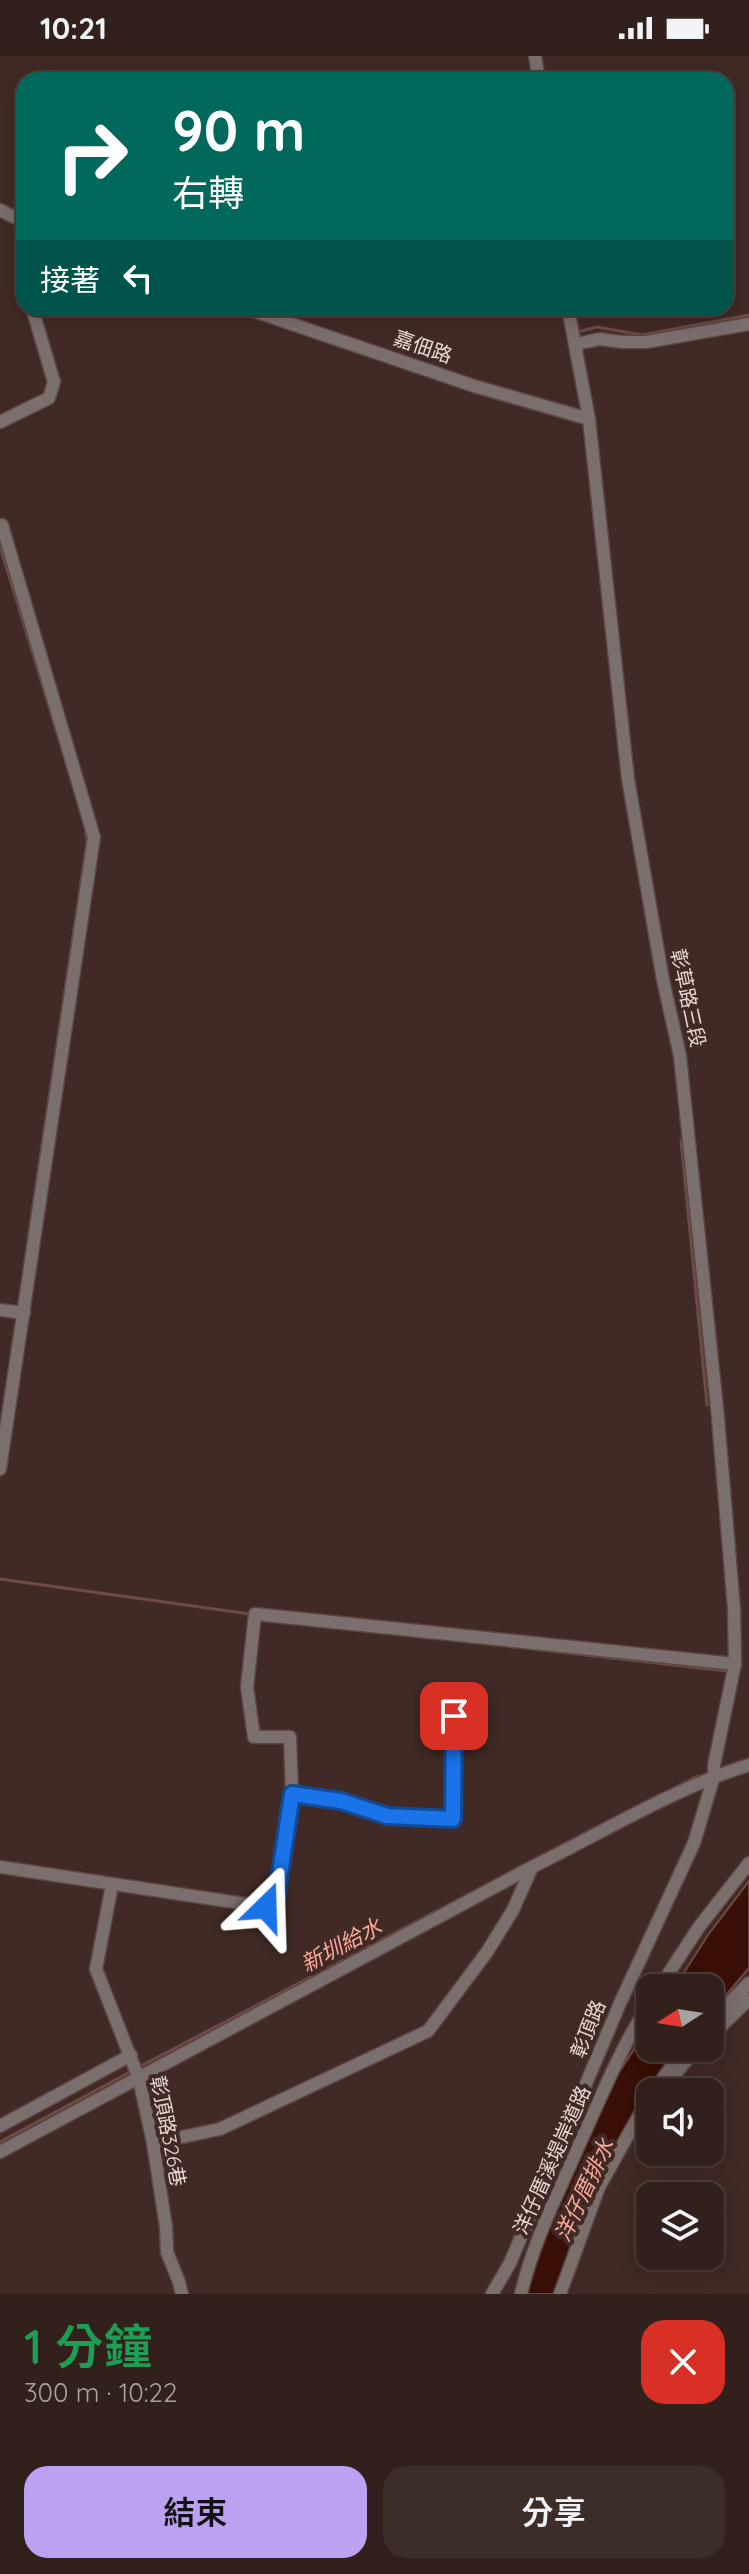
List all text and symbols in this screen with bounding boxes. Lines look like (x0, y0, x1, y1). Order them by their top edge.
text: 10:21 (40, 9, 107, 47)
text: 90 m (172, 95, 306, 165)
icon: right (40, 104, 144, 208)
text: 右轉 (172, 170, 244, 215)
icon: left (116, 256, 160, 300)
text: 接著 (40, 261, 100, 299)
street label: 嘉佃路 (391, 325, 456, 368)
street label: 彰草路三段 (666, 946, 711, 1049)
pin (420, 1682, 488, 1750)
icon: arrive (432, 1694, 476, 1738)
position arrow (224, 1865, 308, 1949)
water label: 新圳給水 (296, 1912, 387, 1978)
north arrow (636, 1974, 724, 2062)
map controls (636, 1974, 724, 2270)
street label: 彰頂路 (565, 1996, 610, 2061)
street label: 彰頂路326巷 (146, 2073, 191, 2188)
button: sound (636, 2078, 724, 2166)
street label: 洋仔厝溪堤岸道路 (508, 2082, 596, 2238)
water label: 洋仔厝排水 (548, 2133, 620, 2246)
button: layers (636, 2182, 724, 2270)
text: 1 分鐘 (24, 2316, 152, 2376)
button: close (641, 2320, 725, 2404)
text: 300 m · 10:22 (24, 2376, 177, 2409)
button: 結束 (24, 2466, 367, 2558)
button: 分享 (383, 2466, 725, 2558)

